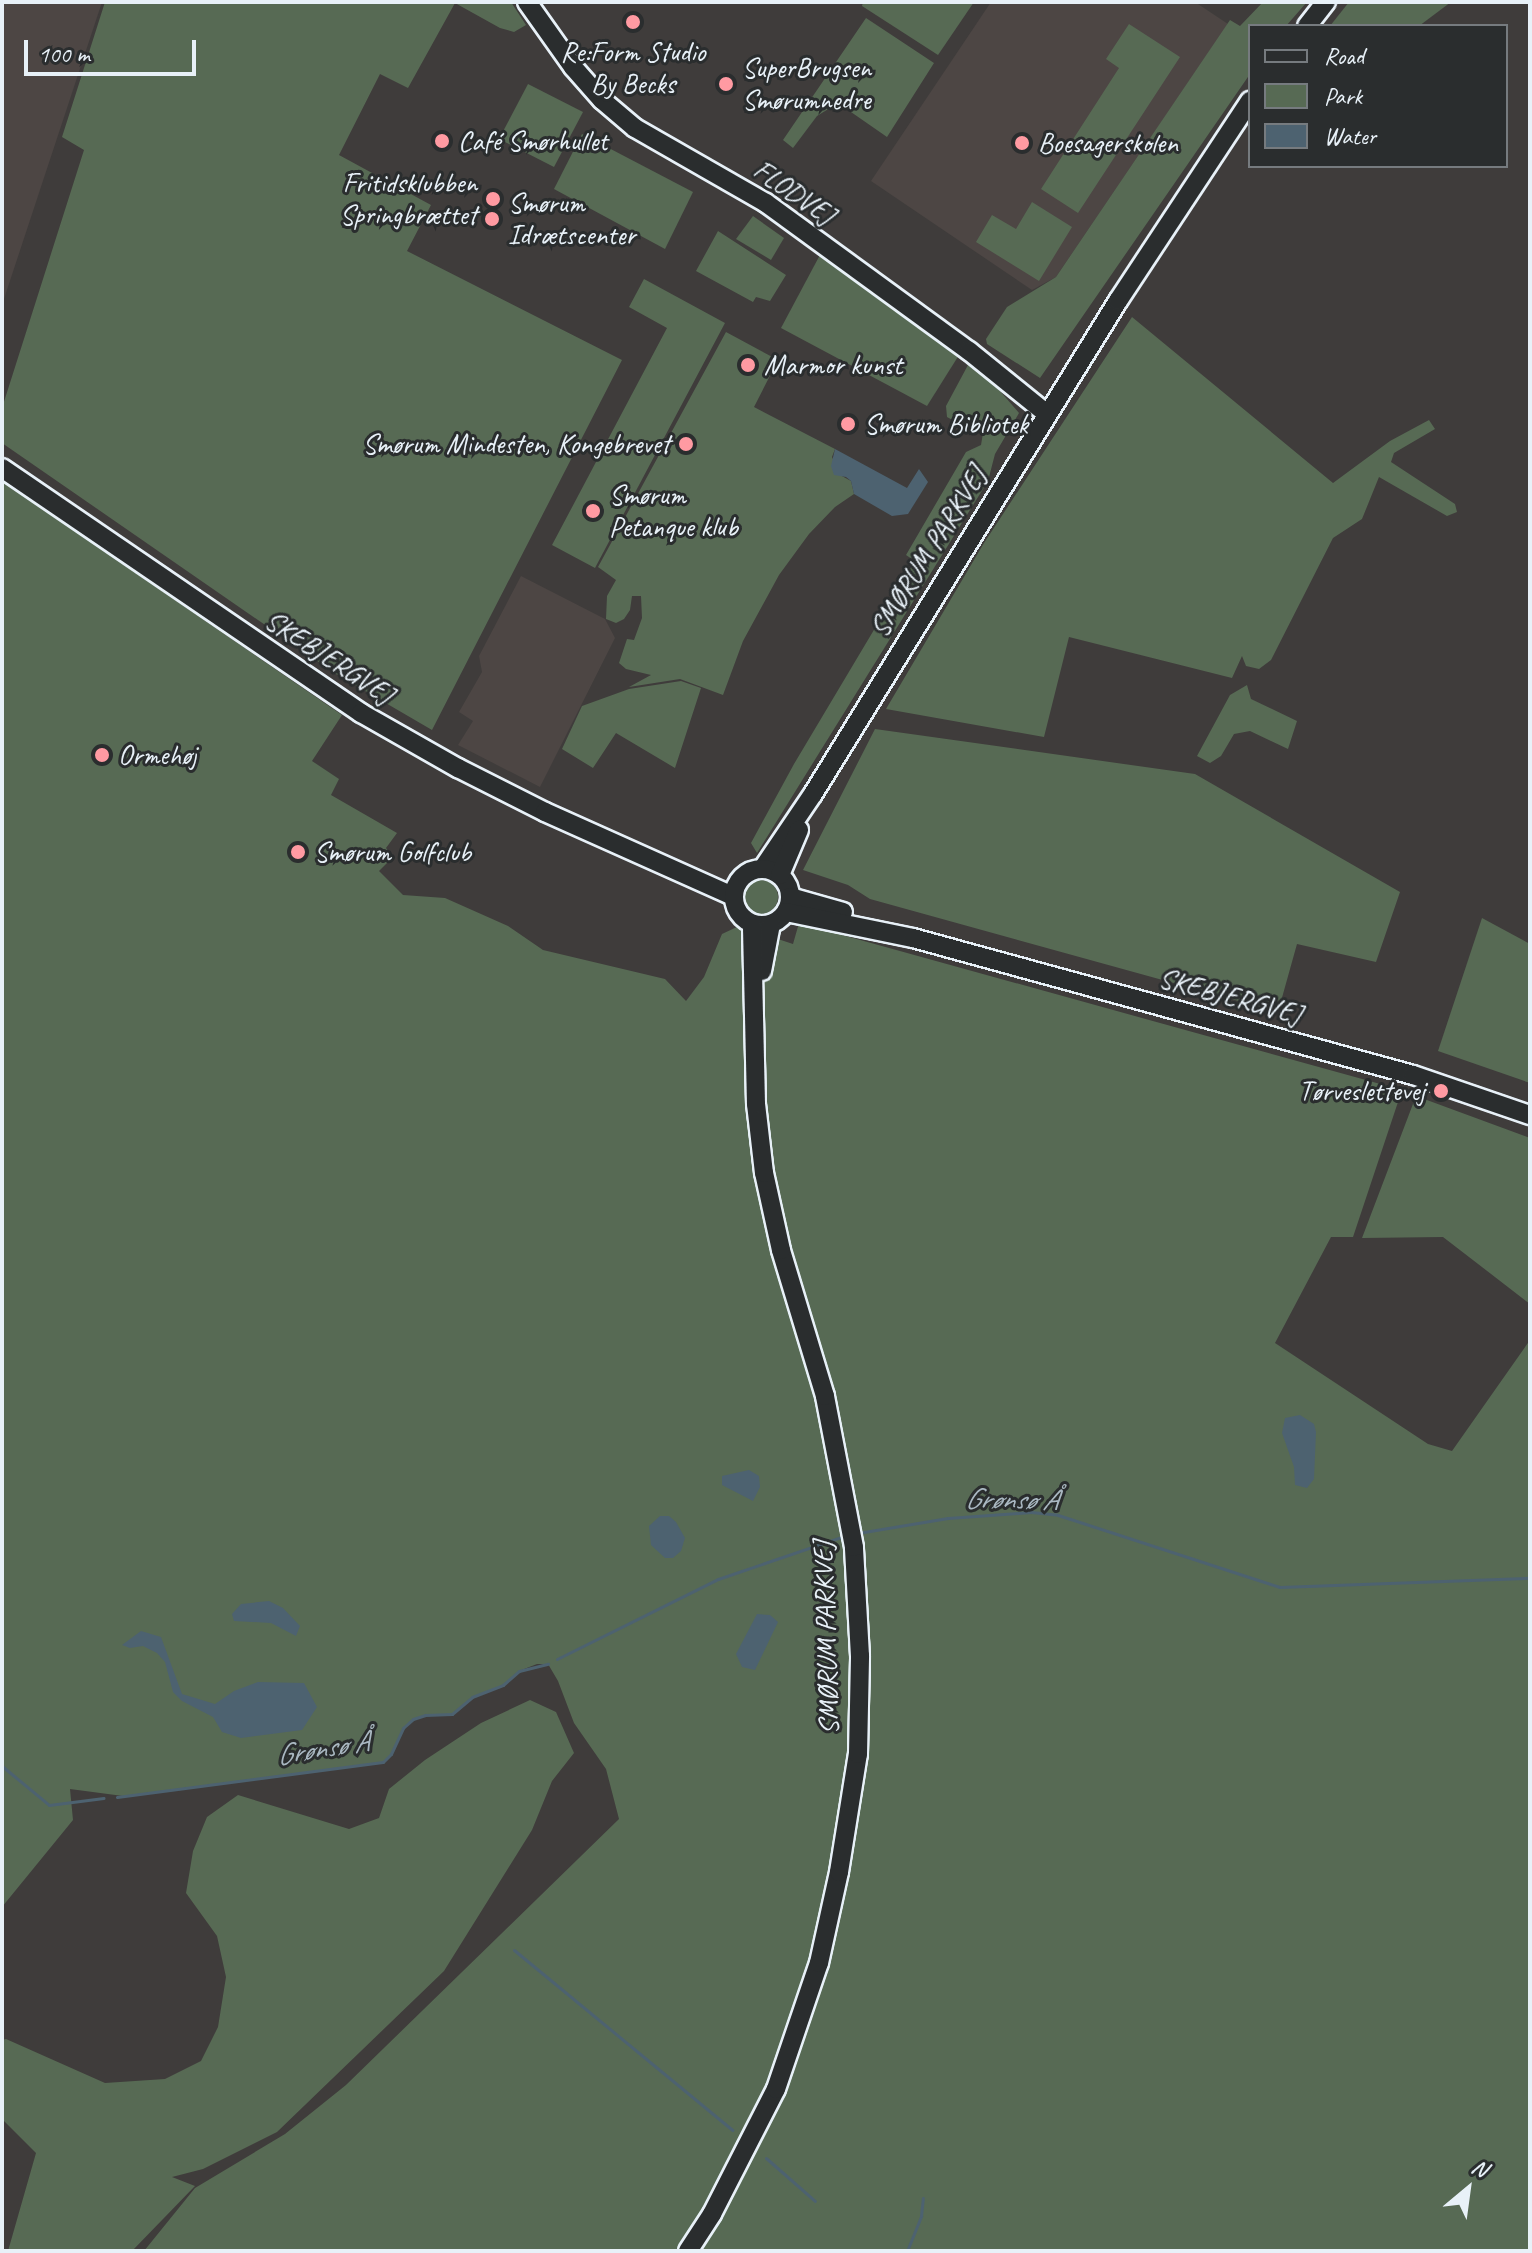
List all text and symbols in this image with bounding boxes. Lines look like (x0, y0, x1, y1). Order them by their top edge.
marker: Re:Form Studio By Becks (624, 13, 642, 31)
scale bar (28, 24, 200, 74)
legend (1248, 24, 1508, 168)
place label: Re:Form Studio By Becks (560, 35, 706, 101)
text: 100 m (38, 39, 90, 69)
text: Road (1324, 41, 1364, 71)
place label: SuperBrugsen Smørumnedre (742, 51, 871, 117)
marker: SuperBrugsen Smørumnedre (717, 75, 735, 93)
text: Park (1324, 81, 1362, 111)
text: Water (1324, 121, 1376, 151)
place label: Café Smørhullet (458, 124, 608, 158)
place label: Boesagerskolen (1038, 126, 1178, 160)
marker: Café Smørhullet (433, 132, 451, 150)
marker: Boesagerskolen (1013, 134, 1031, 152)
street label: FLODVEJ (747, 153, 841, 231)
place label: Fritidsklubben Springbrættet (340, 166, 477, 232)
place label: Smørum Idrætscenter (508, 186, 635, 252)
marker: Fritidsklubben Springbrættet (484, 190, 502, 208)
marker: Smørum Idrætscenter (483, 210, 501, 228)
place label: Marmor kunst (764, 348, 903, 382)
marker: Marmor kunst (739, 356, 757, 374)
place label: Smørum Bibliotek (864, 407, 1028, 441)
marker: Smørum Bibliotek (839, 415, 857, 433)
place label: Smørum Mindesten, Kongebrevet (362, 427, 670, 461)
marker: Smørum Mindesten, Kongebrevet (677, 435, 695, 453)
street label: SMØRUM PARKVEJ (863, 461, 993, 643)
place label: Smørum Petanque klub (609, 478, 738, 544)
marker: Smørum Petanque klub (584, 502, 602, 520)
street label: SKEBJERGVEJ (259, 603, 399, 711)
place label: Ormehøj (118, 738, 197, 772)
marker: Ormehøj (93, 746, 111, 764)
place label: Smørum Golfclub (314, 835, 472, 869)
marker: Smørum Golfclub (289, 843, 307, 861)
street label: SKEBJERGVEJ (1155, 961, 1305, 1031)
place label: Tørveslettevej (1299, 1074, 1425, 1108)
marker: Tørveslettevej (1432, 1082, 1450, 1100)
water label: Grønsø Å (964, 1480, 1058, 1518)
street label: SMØRUM PARKVEJ (806, 1541, 846, 1735)
water label: Grønsø Å (273, 1723, 371, 1773)
north arrow (1428, 2149, 1508, 2229)
text: N (1467, 2152, 1492, 2184)

